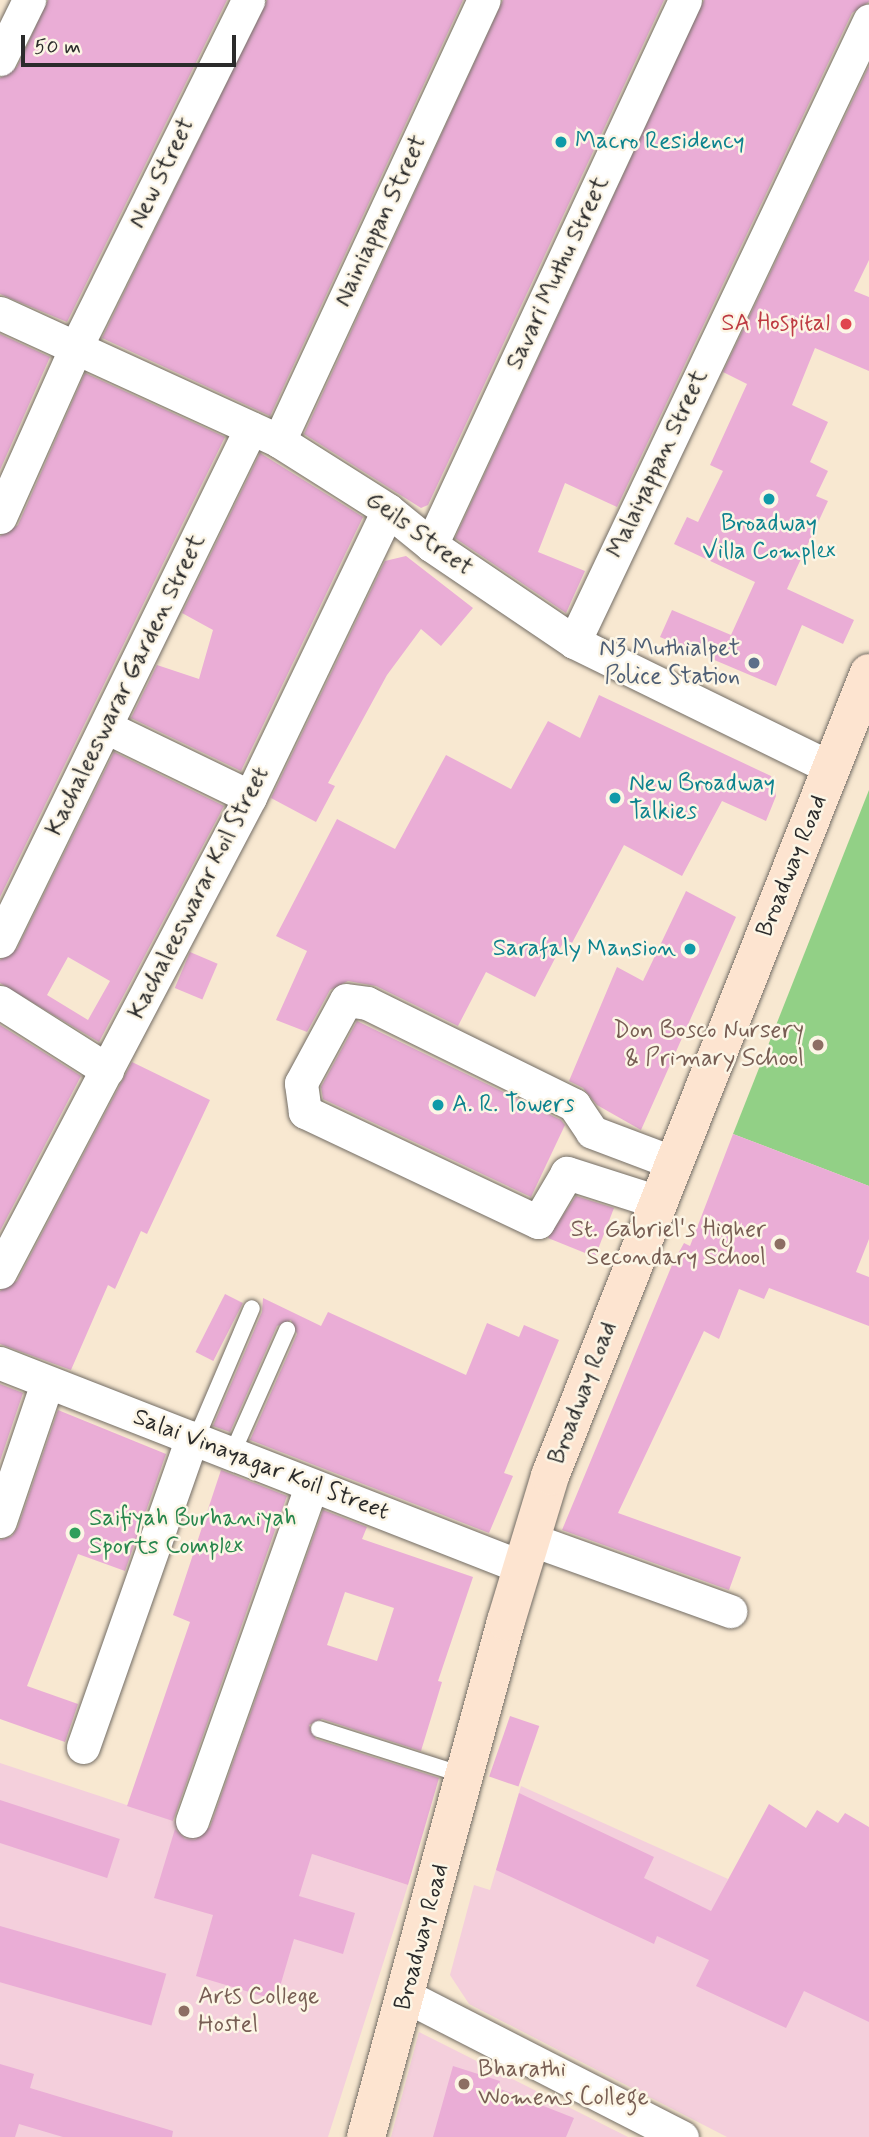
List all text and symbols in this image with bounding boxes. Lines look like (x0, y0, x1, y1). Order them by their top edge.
scale bar (24, 21, 240, 65)
text: 50 m (34, 33, 81, 61)
street label: New Street (123, 114, 201, 232)
place label: Macro Residency (575, 128, 744, 156)
street label: Nainiappan Street (329, 131, 433, 311)
marker: Macro Residency (553, 134, 569, 150)
street label: Savari Muthu Street (500, 172, 616, 374)
place label: SA Hospital (709, 310, 830, 338)
marker: SA Hospital (836, 314, 856, 334)
street label: Malaiyappan Street (602, 365, 714, 563)
street label: Geils Street (360, 486, 478, 582)
marker: Broadway Villa Complex (761, 491, 777, 507)
place label: Broadway Villa Complex (702, 510, 836, 566)
street label: Kachaleeswarar Garden Street (43, 534, 209, 836)
place label: N3 Muthialpet Police Station (599, 635, 740, 691)
marker: N3 Muthialpet Police Station (746, 655, 762, 671)
street label: Kachaleeswarar Koil Street (121, 758, 277, 1028)
place label: New Broadway Talkies (629, 770, 774, 826)
marker: New Broadway Talkies (607, 790, 623, 806)
street label: Broadway Road (750, 791, 834, 941)
place label: Sarafaly Mansion (498, 935, 676, 963)
marker: Sarafaly Mansion (682, 941, 698, 957)
place label: Don Bosco Nursery & Primary School (615, 1017, 804, 1073)
marker: Don Bosco Nursery & Primary School (810, 1037, 826, 1053)
place label: A. R. Towers (452, 1091, 575, 1119)
marker: A. R. Towers (430, 1097, 446, 1113)
place label: St. Gabriel's Higher Secondary School (570, 1216, 766, 1272)
marker: St. Gabriel's Higher Secondary School (772, 1236, 788, 1252)
street label: Broadway Road (543, 1318, 623, 1468)
street label: Salai Vinayagar Koil Street (126, 1402, 396, 1528)
place label: Saifiyah Burhaniyah Sports Complex (89, 1505, 287, 1561)
marker: Saifiyah Burhaniyah Sports Complex (67, 1525, 83, 1541)
street label: Broadway Road (389, 1861, 455, 2013)
place label: Arts College Hostel (198, 1983, 319, 2039)
marker: Arts College Hostel (176, 2003, 192, 2019)
place label: Bharathi Womens College (478, 2056, 651, 2112)
marker: Bharathi Womens College (456, 2076, 472, 2092)

